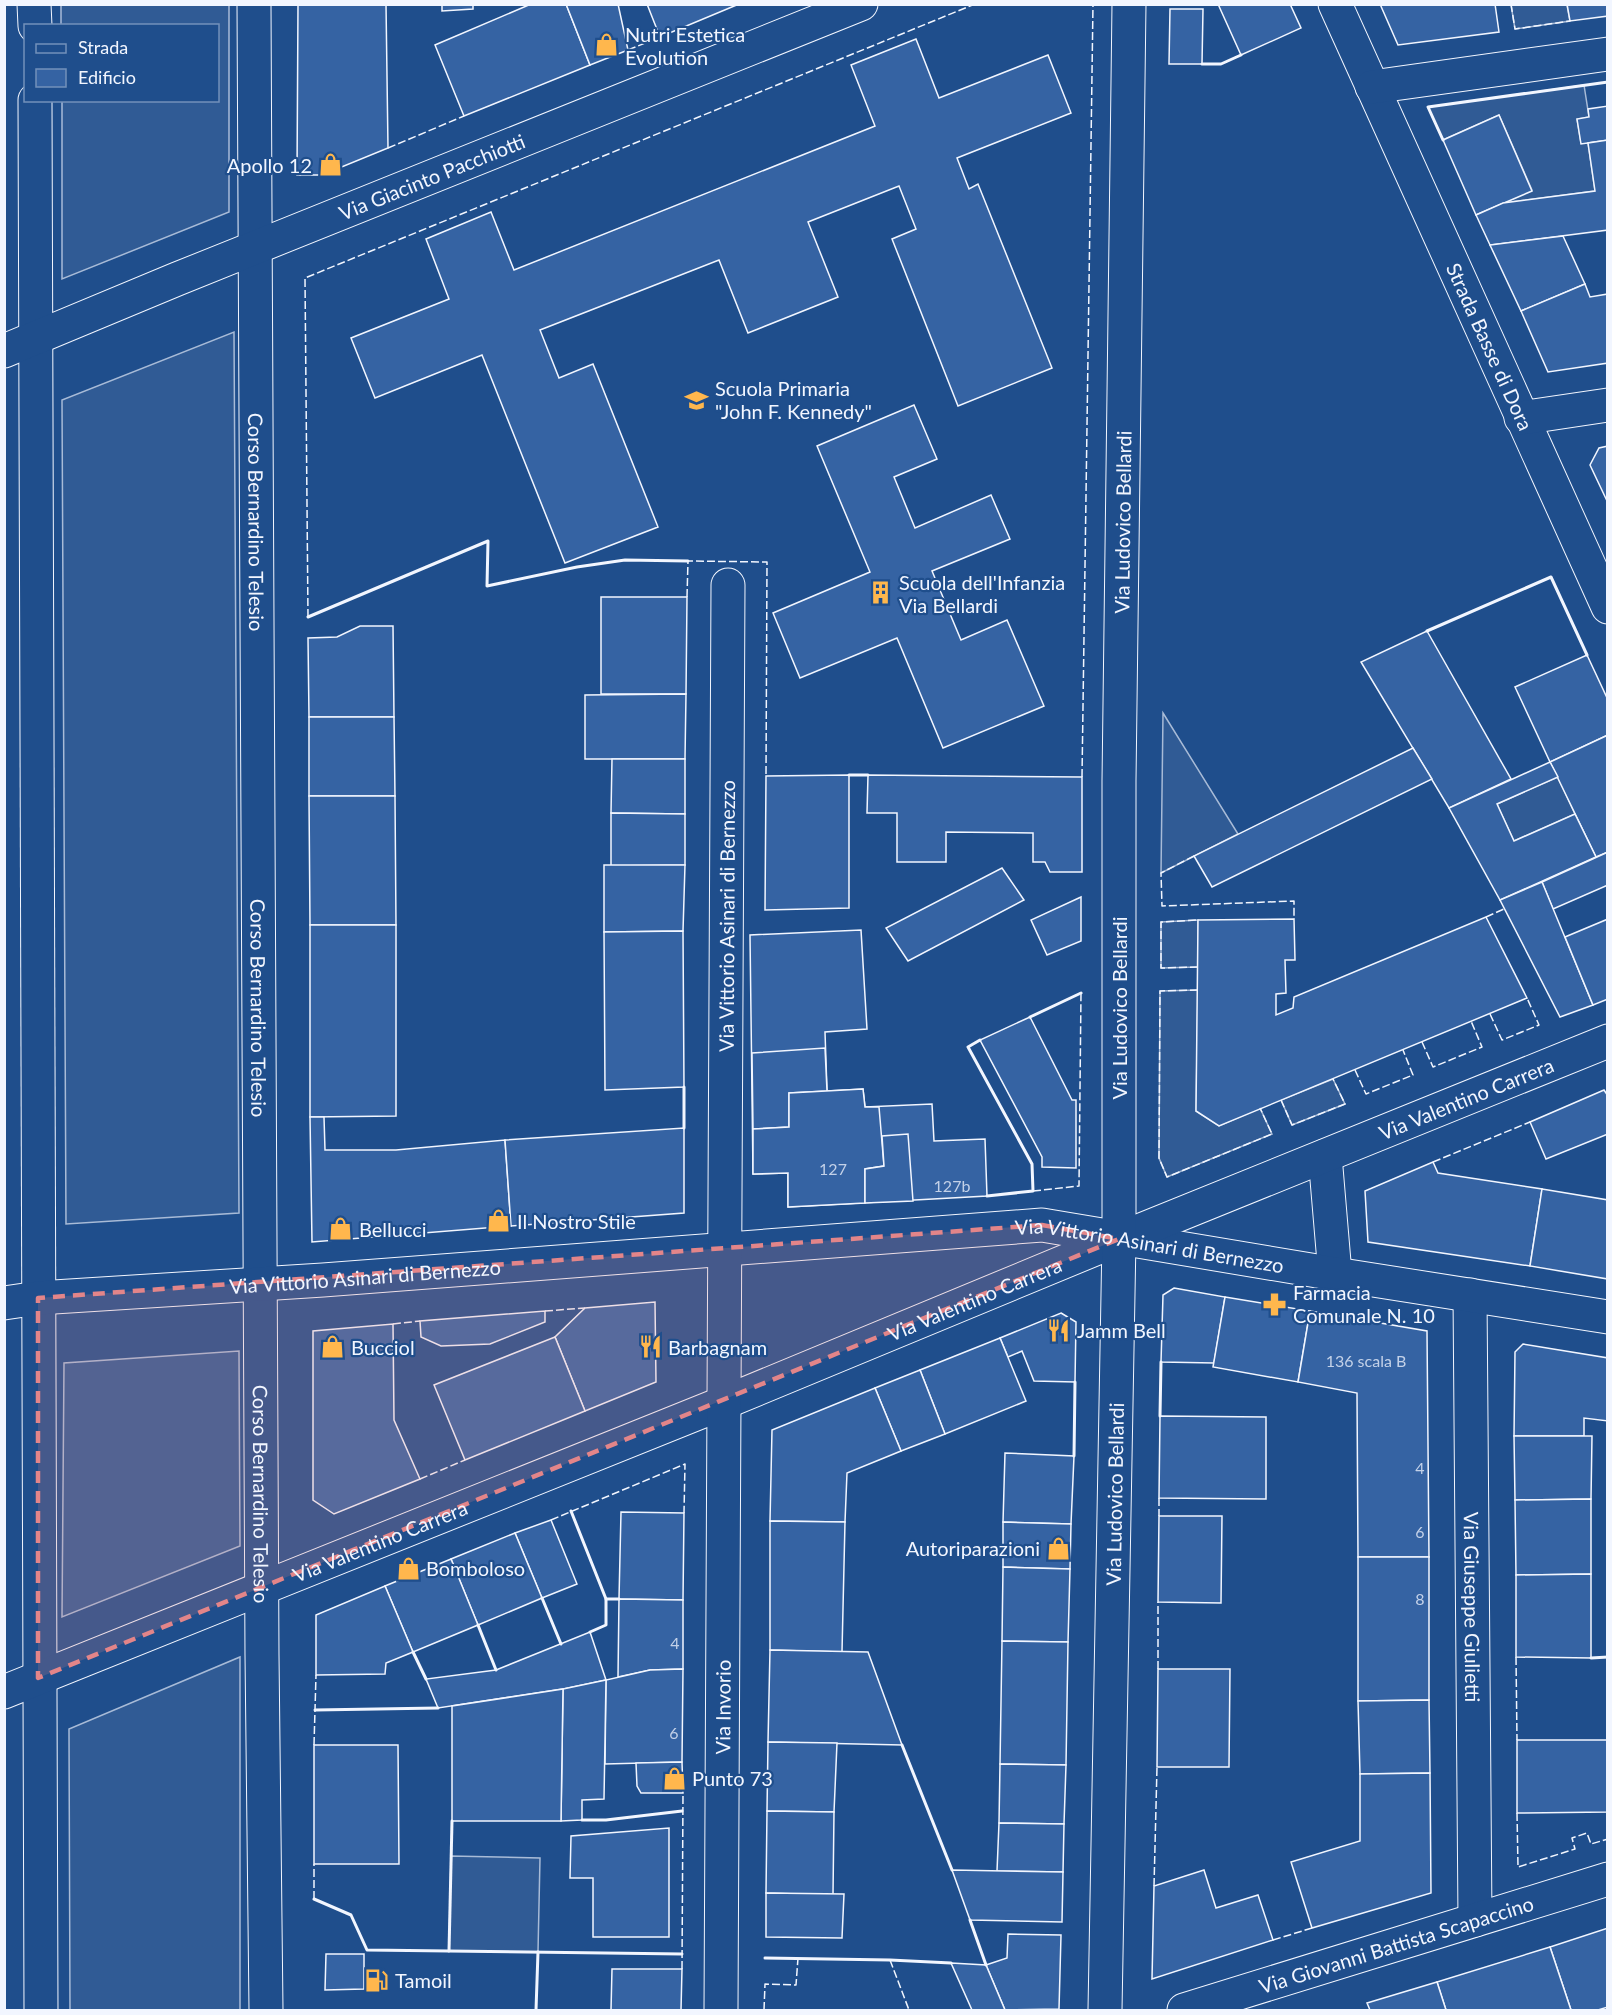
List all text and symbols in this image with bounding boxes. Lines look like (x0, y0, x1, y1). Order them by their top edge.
place label: Nutri Estetica Evolution (625, 22, 745, 69)
legend (24, 24, 219, 102)
shop icon: Nutri Estetica Evolution (594, 32, 620, 58)
text: Strada (78, 36, 128, 58)
text: Edificio (78, 66, 136, 88)
street label: Via Giacinto Pacchiotti (335, 128, 528, 225)
shop icon: Apollo 12 (317, 152, 343, 178)
place label: Apollo 12 (227, 153, 312, 177)
street label: Strada Basse di Dora (1442, 259, 1538, 434)
place label: Scuola Primaria "John F. Kennedy" (715, 376, 872, 423)
school or university icon: Scuola Primaria "John F. Kennedy" (684, 387, 710, 413)
street label: Corso Bernardino Telesio (244, 413, 269, 631)
street label: Via Ludovico Bellardi (1109, 430, 1136, 614)
place label: Scuola dell'Infanzia Via Bellardi (899, 570, 1065, 617)
building icon: Scuola dell'Infanzia Via Bellardi (868, 580, 894, 606)
street label: Via Vittorio Asinari di Bernezzo (714, 780, 739, 1052)
street label: Corso Bernardino Telesio (246, 899, 271, 1117)
street label: Via Ludovico Bellardi (1107, 916, 1131, 1100)
street label: Via Valentino Carrera (1375, 1052, 1557, 1145)
house number: 127 (819, 1159, 847, 1178)
house number: 127b (934, 1176, 970, 1195)
shop icon: Il Nostro Stile (486, 1208, 512, 1234)
place label: Il Nostro Stile (517, 1209, 636, 1233)
street label: Via Vittorio Asinari di Bernezzo (1014, 1213, 1286, 1277)
shop icon: Bellucci (328, 1216, 354, 1242)
place label: Bellucci (359, 1217, 427, 1241)
street label: Via Valentino Carrera (884, 1252, 1065, 1346)
street label: Via Vittorio Asinari di Bernezzo (228, 1254, 501, 1298)
place label: Farmacia Comunale N. 10 (1293, 1280, 1435, 1327)
pharmacy icon: Farmacia Comunale N. 10 (1262, 1291, 1288, 1317)
restaurant icon: Jamm Bell (1046, 1317, 1072, 1343)
place label: Jamm Bell (1077, 1318, 1166, 1342)
shop icon: Bucciol (320, 1334, 346, 1360)
restaurant icon: Barbagnam (637, 1334, 663, 1360)
place label: Bucciol (351, 1335, 415, 1359)
place label: Barbagnam (668, 1335, 767, 1359)
house number: 136 scala B (1326, 1351, 1406, 1370)
street label: Corso Bernardino Telesio (249, 1385, 274, 1603)
street label: Via Ludovico Bellardi (1101, 1402, 1128, 1586)
house number: 4 (1415, 1458, 1425, 1477)
street label: Via Valentino Carrera (289, 1495, 471, 1587)
street label: Via Giuseppe Giulietti (1460, 1512, 1485, 1702)
house number: 6 (1415, 1522, 1425, 1541)
shop icon: Autoriparazioni (1045, 1535, 1071, 1561)
place label: Autoriparazioni (906, 1536, 1040, 1560)
shop icon: Bomboloso (395, 1555, 421, 1581)
place label: Bomboloso (426, 1556, 525, 1580)
house number: 8 (1415, 1589, 1425, 1608)
house number: 4 (670, 1633, 680, 1652)
street label: Via Invorio (710, 1660, 735, 1754)
house number: 6 (669, 1723, 679, 1742)
shop icon: Punto 73 (661, 1765, 687, 1791)
place label: Punto 73 (692, 1766, 773, 1790)
street label: Via Giovanni Battista Scapaccino (1256, 1891, 1536, 1998)
fuel station icon: Tamoil (364, 1967, 390, 1993)
place label: Tamoil (395, 1968, 452, 1992)

